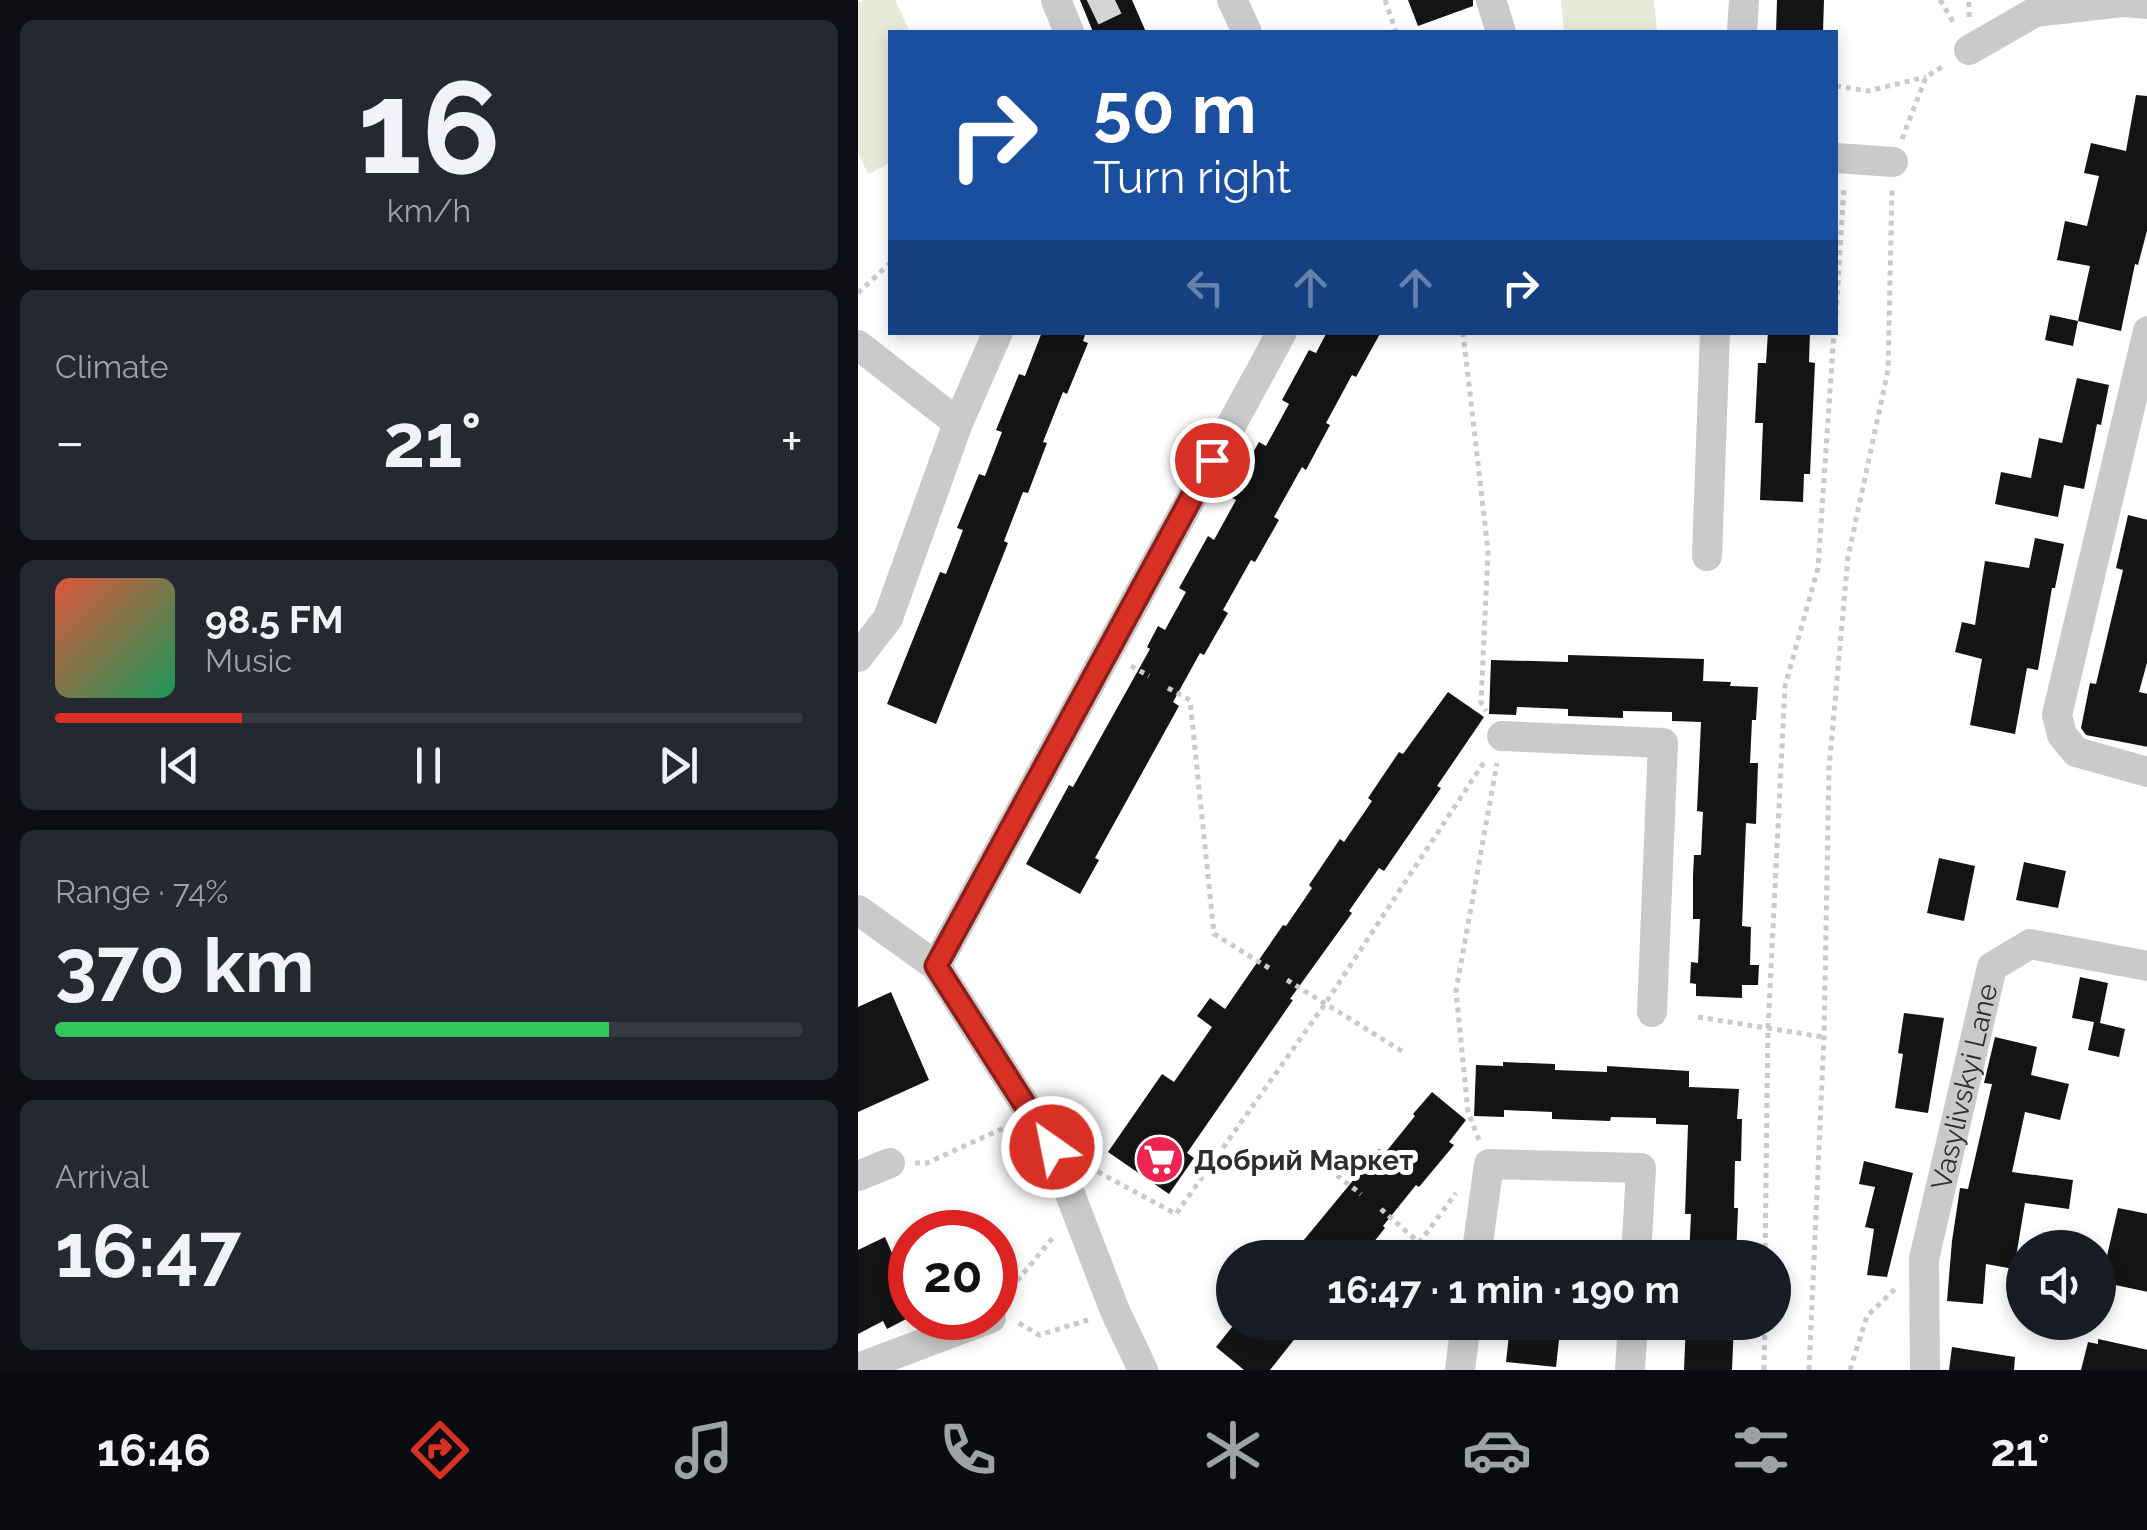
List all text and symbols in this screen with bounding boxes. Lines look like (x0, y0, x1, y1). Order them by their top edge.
text: 16 (357, 51, 501, 203)
text: 50 m (1093, 67, 1257, 149)
icon: right (928, 70, 1058, 200)
text: Turn right (1093, 151, 1291, 204)
text: km/h (387, 192, 471, 229)
icon: left (1178, 260, 1233, 315)
icon: ahead (1283, 260, 1338, 315)
icon: ahead (1388, 260, 1443, 315)
icon: right (1493, 260, 1548, 315)
text: Climate (55, 348, 169, 385)
text: 21° (383, 396, 482, 485)
text: − (55, 409, 85, 474)
text: + (780, 409, 803, 474)
pin (1170, 418, 1255, 503)
icon: arrive (1185, 433, 1240, 488)
text: 98.5 FM (205, 597, 344, 642)
text: Music (205, 642, 292, 679)
icon: previous (152, 738, 207, 793)
icon: pause (401, 738, 456, 793)
icon: next (651, 738, 706, 793)
text: Range · 74% (55, 873, 228, 910)
text: 370 km (55, 921, 315, 1010)
street label: Vasylivskyi Lane (1925, 980, 2005, 1193)
position arrow (1000, 1095, 1104, 1199)
supermarket icon: Добрий Маркет (1133, 1134, 1185, 1186)
place label: Добрий Маркет (1194, 1144, 1413, 1177)
text: Arrival (55, 1158, 149, 1195)
text: 16:47 (55, 1206, 241, 1295)
speed limit sign: 20 (888, 1210, 1018, 1340)
map controls (2006, 1230, 2116, 1340)
button: sound (2006, 1230, 2116, 1340)
text: 16:47 · 1 min · 190 m (1327, 1267, 1680, 1312)
icon: directions (405, 1415, 475, 1485)
icon: music (669, 1415, 739, 1485)
icon: phone (933, 1415, 1003, 1485)
icon: climate (1198, 1415, 1268, 1485)
icon: car (1462, 1415, 1532, 1485)
icon: filters (1726, 1415, 1796, 1485)
text: 16:46 (97, 1424, 211, 1477)
text: 21° (1990, 1424, 2050, 1477)

